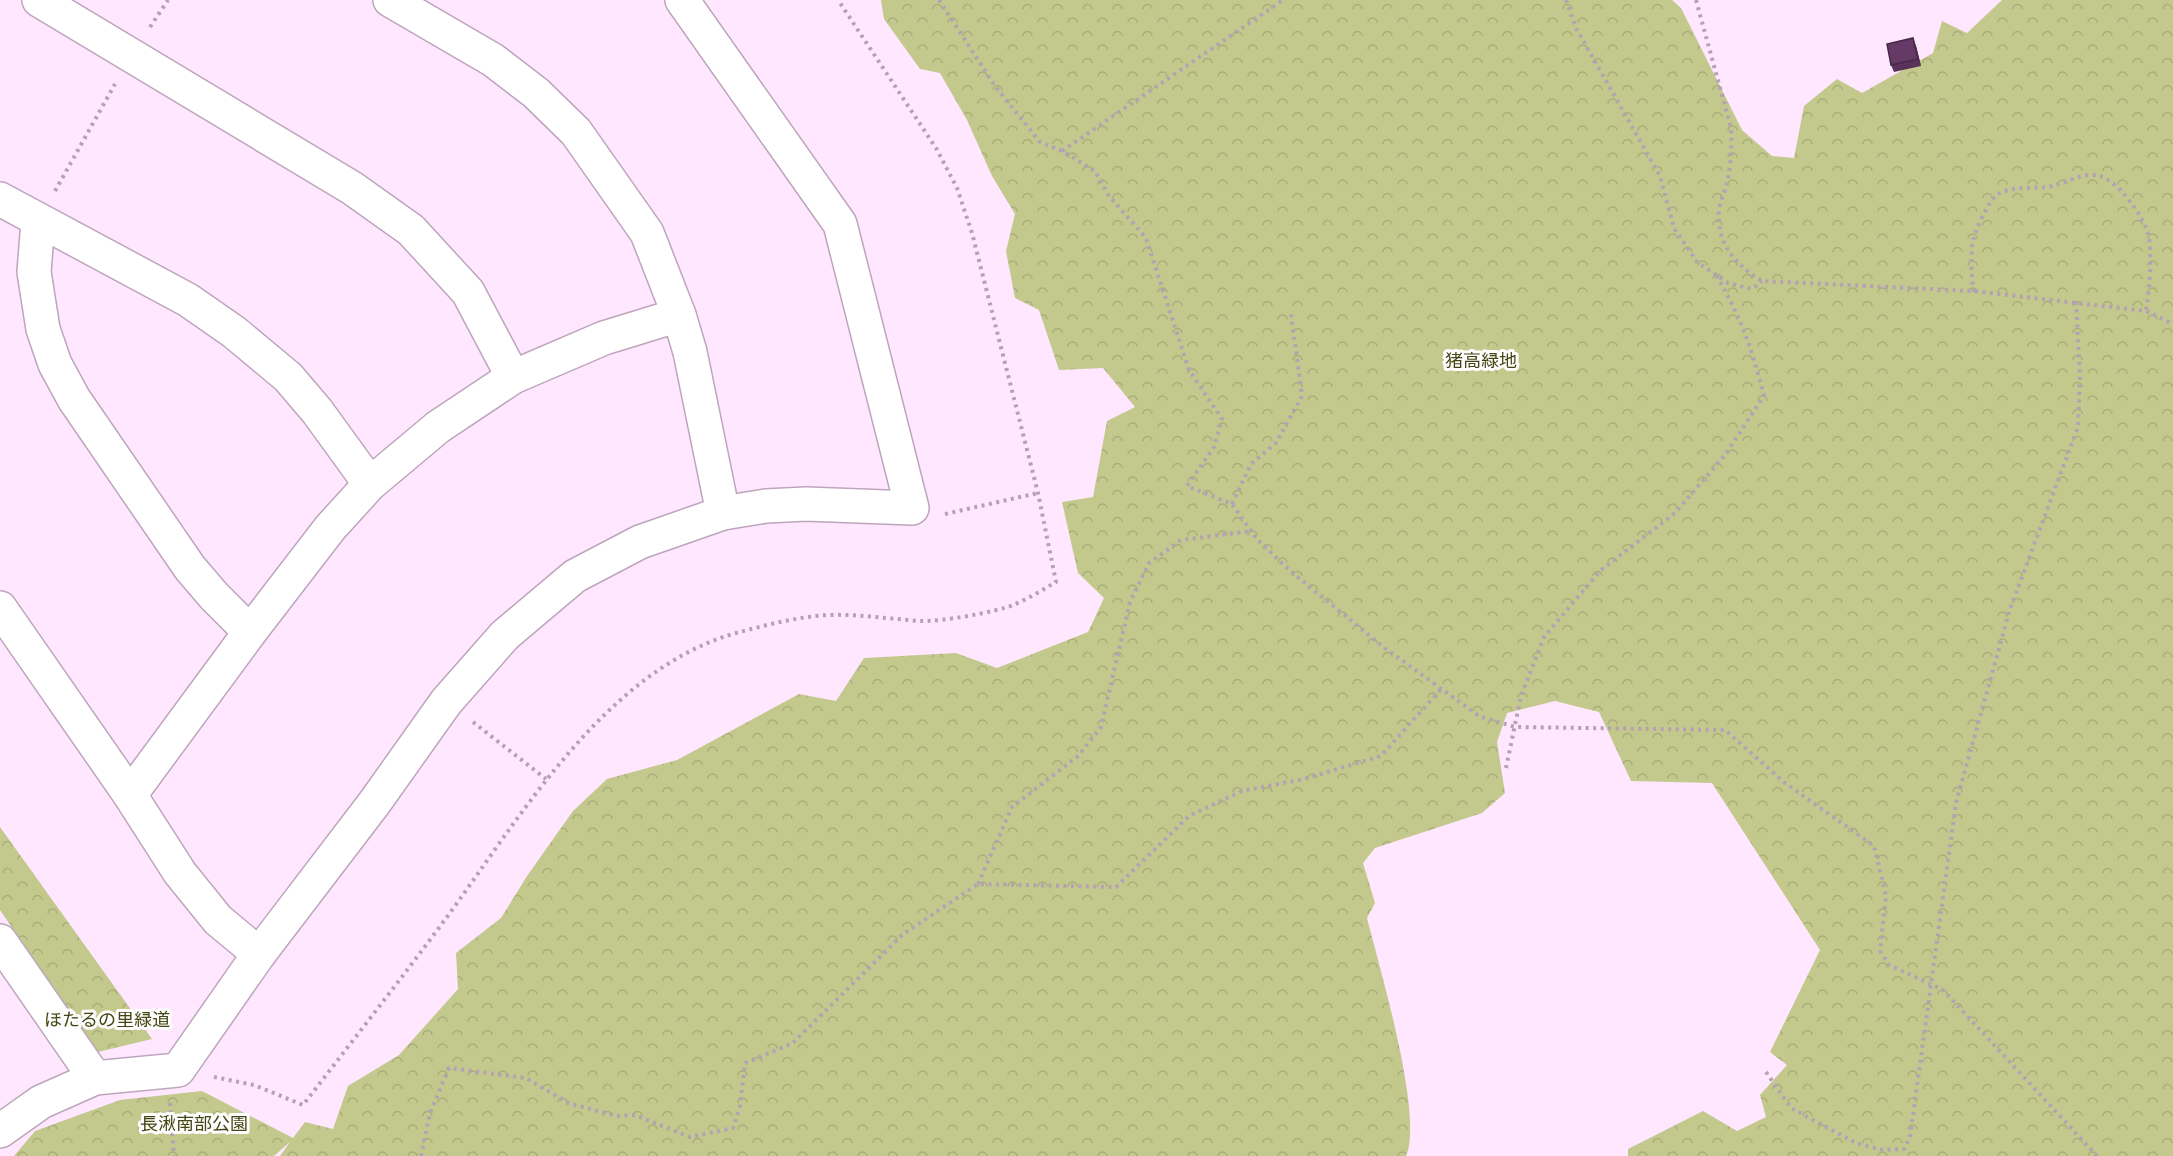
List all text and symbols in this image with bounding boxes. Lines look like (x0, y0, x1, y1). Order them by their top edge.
park label: 猪高緑地 (1445, 350, 1517, 372)
park label: ほたるの里緑道 (44, 1009, 170, 1031)
park label: 長湫南部公園 (140, 1113, 248, 1135)

